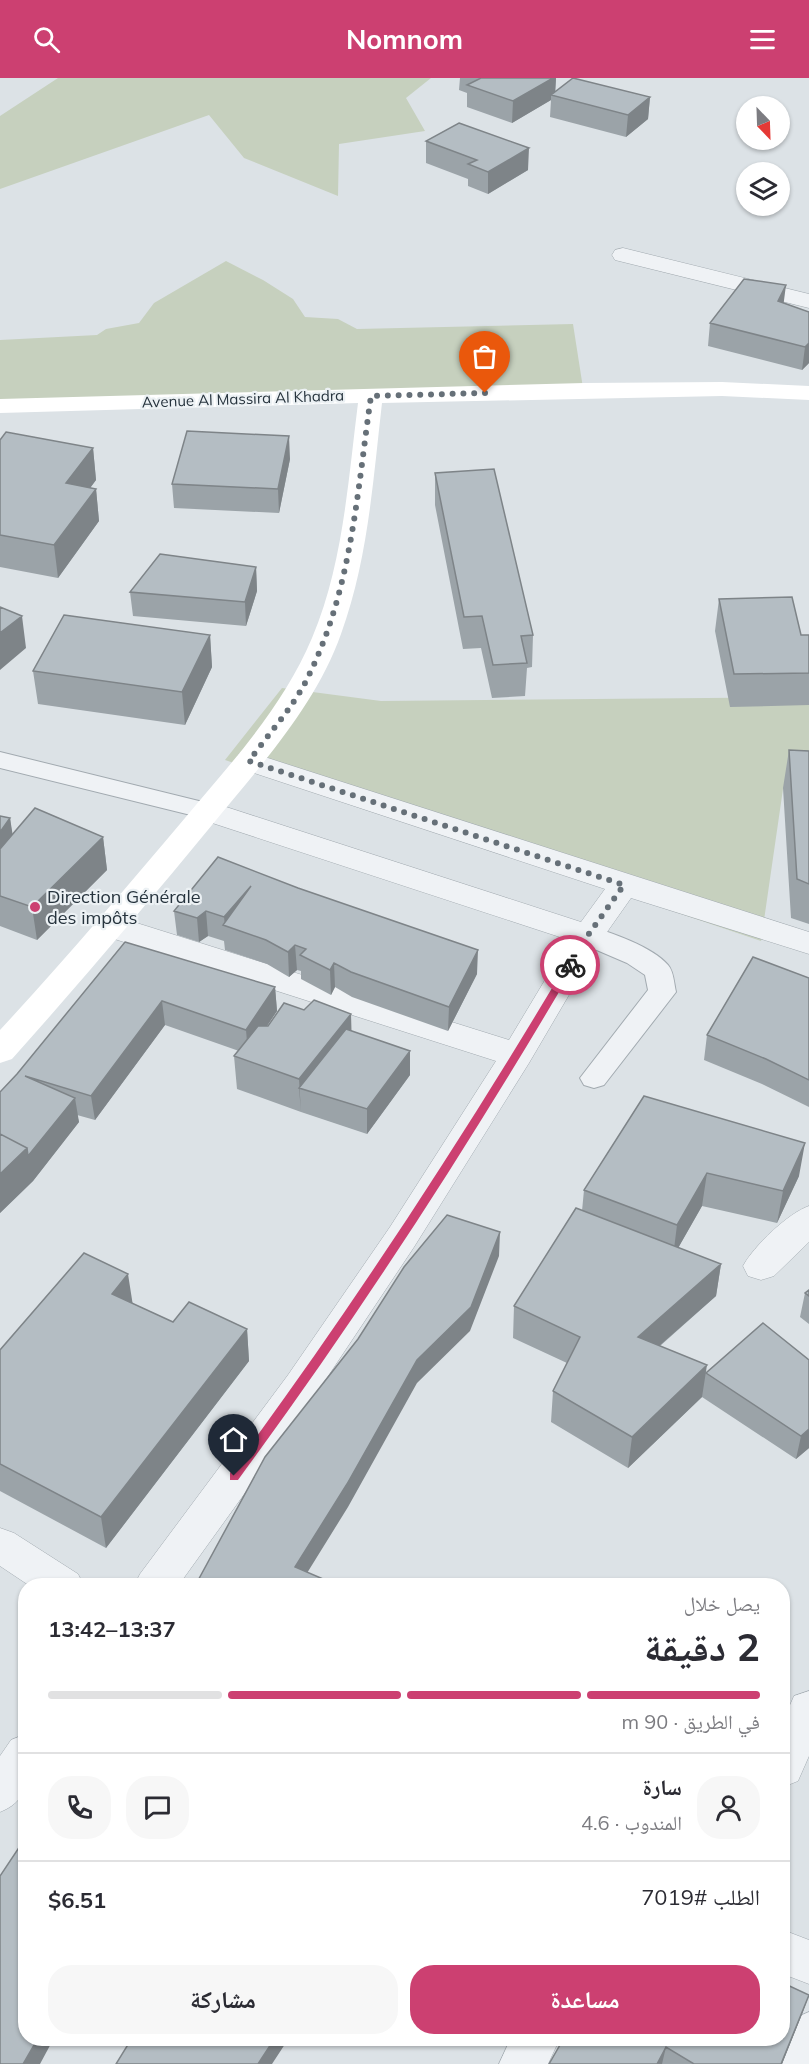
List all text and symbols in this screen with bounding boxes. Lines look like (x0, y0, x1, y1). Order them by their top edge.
text: Nomnom (346, 22, 463, 56)
icon: search (30, 23, 63, 56)
icon: menu (746, 23, 779, 56)
north arrow (736, 96, 790, 150)
map controls (736, 96, 790, 216)
button: layers (736, 162, 790, 216)
pin (459, 331, 510, 393)
icon: bag (468, 340, 501, 373)
street label: Avenue Al Massira Al Khadra (141, 385, 344, 412)
place label: Direction Générale des impôts (47, 885, 201, 929)
marker: Direction Générale des impôts (28, 900, 42, 914)
courier (540, 935, 600, 995)
icon: bike (554, 949, 587, 982)
pin (208, 1414, 259, 1476)
icon: home (217, 1423, 250, 1456)
text: يصل خلال (684, 1591, 760, 1616)
text: 13:37–13:42 (48, 1615, 176, 1643)
text: 2 دقيقة (644, 1622, 760, 1671)
text: في الطريق · 90 m (621, 1709, 760, 1734)
text: سارة (643, 1773, 682, 1801)
button: phone (48, 1776, 111, 1839)
button: chat (126, 1776, 189, 1839)
button: person (697, 1776, 760, 1839)
text: المندوب · 4.6 (581, 1810, 682, 1835)
text: الطلب #7019 (641, 1883, 760, 1911)
text: $6.51 (48, 1886, 106, 1914)
button: مشاركة (48, 1965, 398, 2034)
button: مساعدة (410, 1965, 760, 2034)

